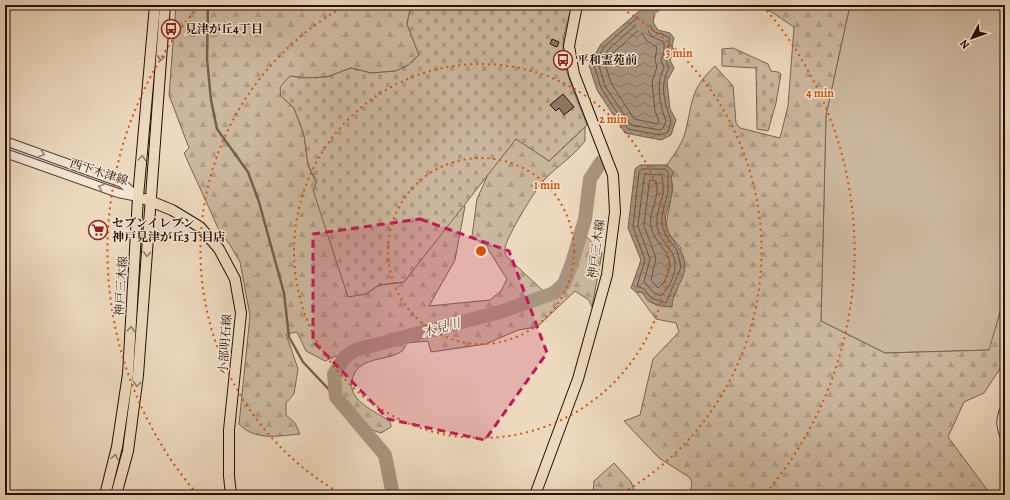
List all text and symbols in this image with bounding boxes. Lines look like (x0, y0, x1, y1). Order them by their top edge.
bus stop icon: 見津が丘4丁目 (160, 18, 182, 40)
north arrow (952, 18, 992, 58)
place label: 見津が丘4丁目 (185, 21, 263, 37)
text: N (957, 36, 973, 52)
text: 3 min (665, 45, 693, 61)
bus stop icon: 平和霊苑前 (552, 49, 574, 71)
place label: 平和霊苑前 (577, 52, 637, 68)
one-way arrow (156, 55, 165, 61)
text: 4 min (806, 85, 834, 101)
text: 2 min (599, 111, 627, 127)
one-way arrow (38, 150, 45, 158)
street label: 西下木津線 (68, 155, 130, 189)
one-way arrow (137, 155, 146, 161)
text: 1 min (534, 177, 561, 193)
one-way arrow (97, 183, 104, 192)
place label: セブンイレブン 神戸見津が丘3丁目店 (112, 215, 225, 245)
street label: 神戸三木線 (584, 218, 608, 280)
supermarket icon: セブンイレブン 神戸見津が丘3丁目店 (87, 219, 109, 241)
centre of rings (474, 244, 488, 258)
one-way arrow (142, 251, 151, 257)
street label: 神戸三木線 (111, 256, 131, 316)
street label: 小部明石線 (215, 314, 235, 374)
water label: 木見川 (420, 314, 464, 341)
one-way arrow (127, 326, 136, 332)
one-way arrow (132, 381, 141, 387)
one-way arrow (110, 454, 119, 461)

